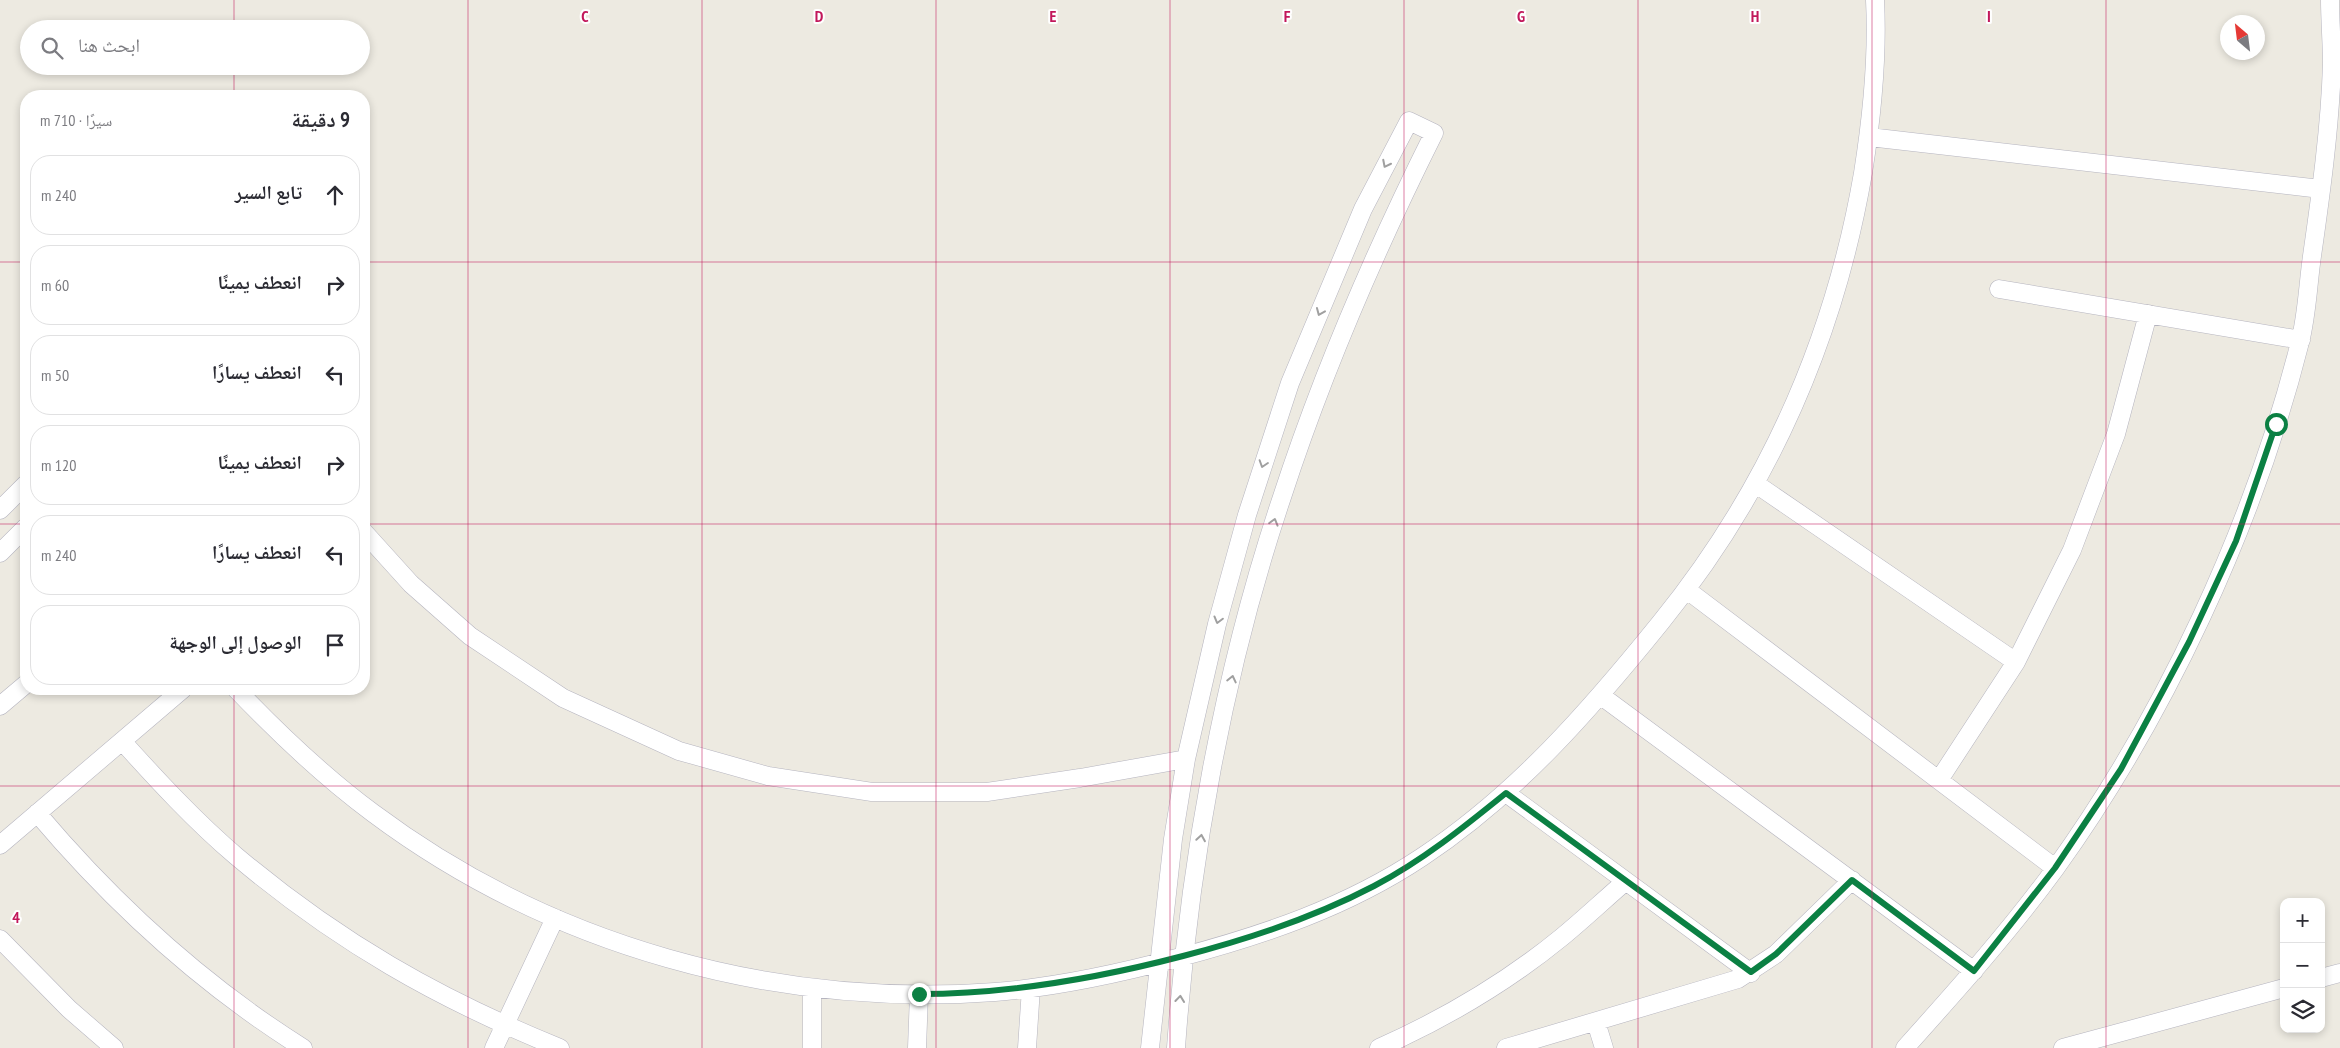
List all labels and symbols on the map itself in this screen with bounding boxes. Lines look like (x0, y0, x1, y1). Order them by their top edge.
text: C (581, 6, 589, 26)
text: D (815, 6, 824, 26)
text: E (1050, 6, 1057, 26)
text: F (1284, 6, 1291, 26)
text: G (1517, 6, 1525, 26)
text: H (1751, 6, 1759, 26)
text: I (1987, 6, 1991, 26)
north arrow (2220, 15, 2265, 60)
one-way arrow (1382, 159, 1392, 168)
one-way arrow (1316, 307, 1326, 316)
route start (2265, 413, 2288, 436)
one-way arrow (1259, 460, 1269, 468)
one-way arrow (1269, 518, 1279, 527)
one-way arrow (1213, 616, 1224, 625)
one-way arrow (1226, 674, 1237, 683)
one-way arrow (1195, 834, 1205, 843)
text: 4 (12, 907, 20, 927)
route end (908, 983, 931, 1006)
one-way arrow (1174, 995, 1185, 1003)

